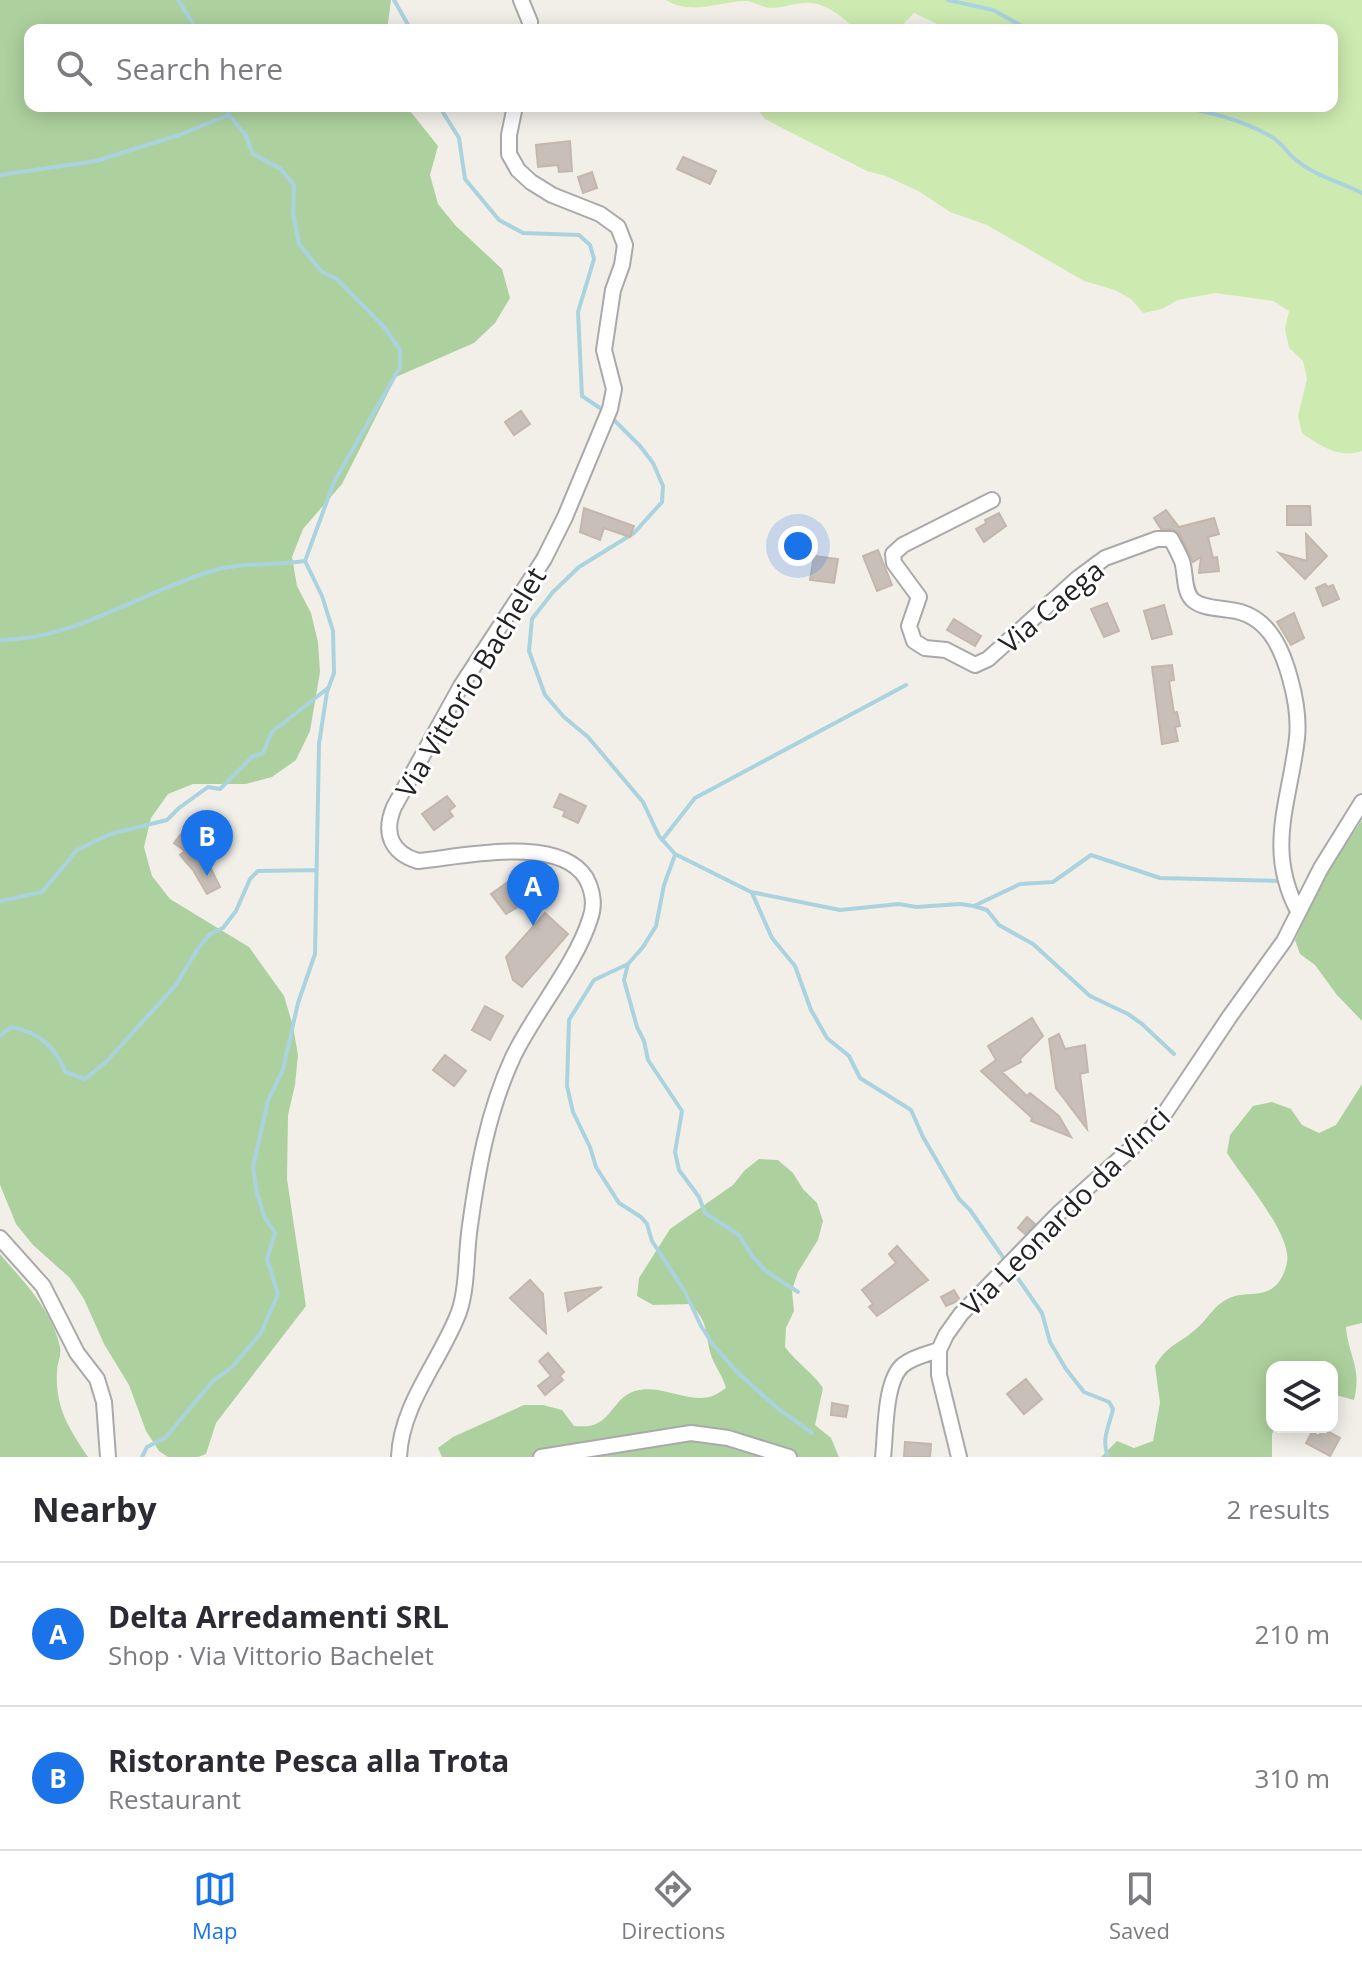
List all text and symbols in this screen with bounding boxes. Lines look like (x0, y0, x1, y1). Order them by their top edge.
search box (24, 24, 1338, 112)
icon: search (52, 46, 96, 90)
text: Search here (116, 48, 283, 89)
your location (778, 526, 818, 566)
street label: Via Caega (990, 551, 1112, 661)
street label: Via Vittorio Bachelet (386, 560, 554, 804)
pin: B (181, 810, 233, 876)
pin: A (507, 860, 559, 926)
street label: Via Leonardo da Vinci (952, 1098, 1178, 1324)
map controls (1266, 1361, 1338, 1433)
button: layers (1266, 1361, 1338, 1433)
text: Nearby (32, 1486, 157, 1532)
text: 2 results (1227, 1491, 1330, 1527)
text: Delta Arredamenti SRL (108, 1596, 449, 1637)
text: A (49, 1616, 67, 1652)
text: 210 m (1255, 1616, 1330, 1652)
text: Shop · Via Vittorio Bachelet (108, 1637, 434, 1673)
text: Ristorante Pesca alla Trota (108, 1740, 509, 1781)
text: B (49, 1760, 67, 1796)
text: 310 m (1255, 1760, 1330, 1796)
text: Restaurant (108, 1781, 241, 1817)
tab: Map (192, 1867, 237, 1945)
tab: Directions (621, 1867, 725, 1945)
tab: Saved (1109, 1867, 1170, 1945)

